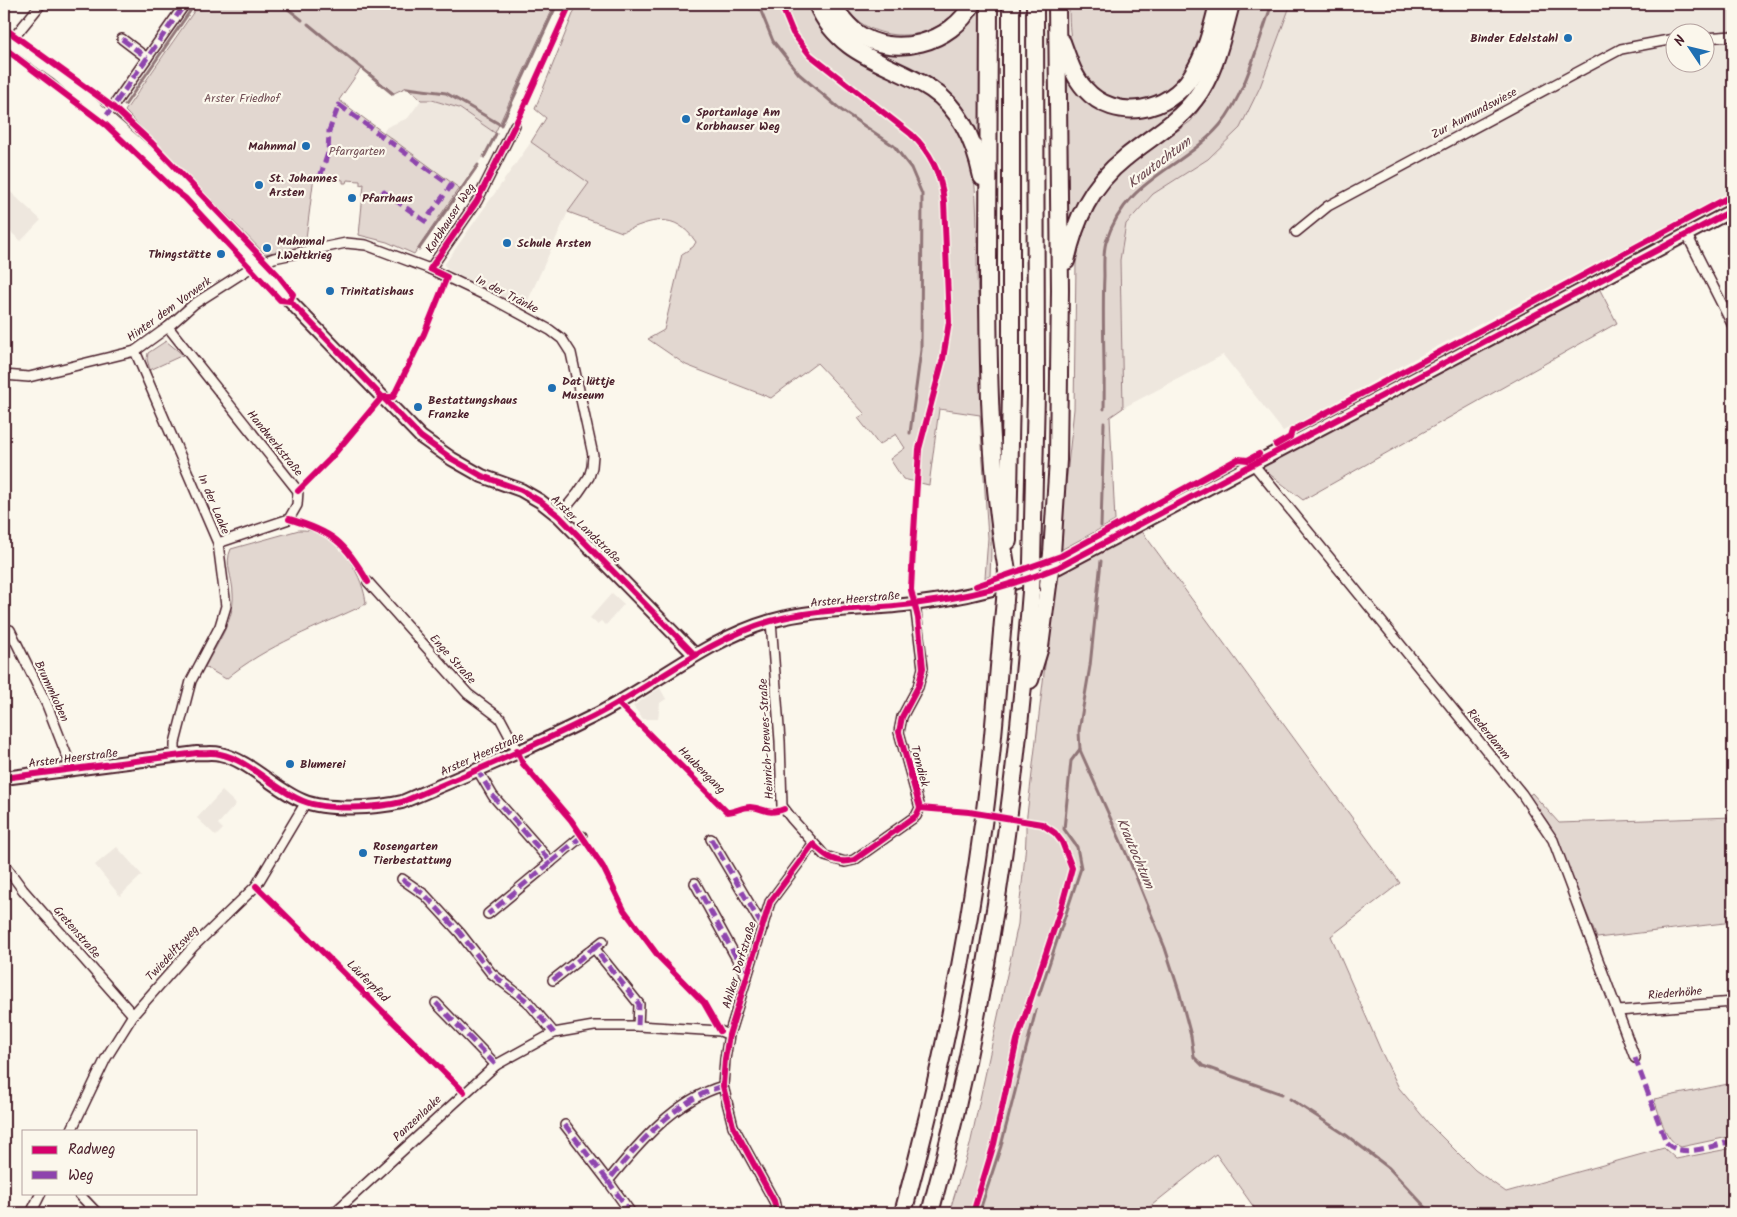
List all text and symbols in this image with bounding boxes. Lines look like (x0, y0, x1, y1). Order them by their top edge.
north arrow (1664, 22, 1714, 72)
place label: Binder Edelstahl (1470, 29, 1559, 48)
text: N (1669, 31, 1692, 51)
marker: Binder Edelstahl (1562, 32, 1574, 44)
street label: Zur Aumundswiese (1428, 83, 1521, 144)
park label: Arster Friedhof (204, 89, 282, 108)
place label: Sportanlage Am Korbhauser Weg (696, 103, 780, 136)
marker: Sportanlage Am Korbhauser Weg (680, 113, 692, 125)
water label: Krautochtum (1123, 130, 1198, 194)
place label: Mahnmal (248, 137, 297, 156)
marker: Mahnmal (300, 140, 312, 152)
park label: Pfarrgarten (329, 142, 385, 161)
place label: St. Johannes Arsten (269, 169, 338, 202)
marker: St. Johannes Arsten (253, 179, 265, 191)
street label: Korbhauser Weg (421, 179, 480, 257)
place label: Pfarrhaus (362, 189, 413, 208)
marker: Pfarrhaus (346, 192, 358, 204)
place label: Mahnmal 1.Weltkrieg (277, 232, 333, 265)
place label: Schule Arsten (517, 234, 592, 253)
marker: Schule Arsten (501, 237, 513, 249)
marker: Mahnmal 1.Weltkrieg (261, 242, 273, 254)
place label: Thingstätte (148, 245, 211, 264)
marker: Thingstätte (215, 248, 227, 260)
street label: In der Tränke (472, 270, 542, 319)
street label: Hinter dem Vorwerk (123, 272, 216, 347)
place label: Trinitatishaus (340, 282, 414, 301)
marker: Trinitatishaus (324, 285, 336, 297)
place label: Dat lüttje Museum (562, 372, 615, 405)
marker: Dat lüttje Museum (546, 382, 558, 394)
place label: Bestattungshaus Franzke (428, 391, 518, 424)
marker: Bestattungshaus Franzke (412, 401, 424, 413)
street label: Handwerkstraße (242, 406, 308, 481)
street label: In der Laake (192, 471, 235, 538)
street label: Arster Landstraße (546, 491, 626, 568)
street label: Arster Heerstraße (809, 586, 901, 613)
street label: Enge Straße (425, 630, 481, 689)
street label: Brummkoben (29, 657, 74, 725)
street label: Heinrich-Drewes-Straße (754, 677, 779, 800)
street label: Riederdamm (1462, 704, 1516, 764)
street label: Arster Heerstraße (437, 727, 528, 781)
street label: Haubengang (673, 742, 730, 799)
street label: Torndiek (905, 743, 934, 789)
street label: Arster Heerstraße (27, 744, 119, 773)
place label: Blumerei (300, 755, 346, 774)
marker: Blumerei (284, 758, 296, 770)
water label: Krautochtum (1110, 815, 1161, 894)
place label: Rosengarten Tierbestattung (373, 837, 452, 870)
marker: Rosengarten Tierbestattung (357, 847, 369, 859)
street label: Gretenstraße (48, 902, 105, 964)
street label: Ahlker Dorfstraße (717, 919, 762, 1011)
street label: Twiedelftsweg (141, 921, 204, 986)
street label: Läuferpfad (342, 956, 394, 1008)
street label: Riederhöhe (1647, 982, 1704, 1005)
street label: Panzenlaake (389, 1090, 447, 1146)
legend (22, 1130, 198, 1194)
text: Radweg (68, 1138, 115, 1162)
text: Weg (68, 1164, 94, 1188)

